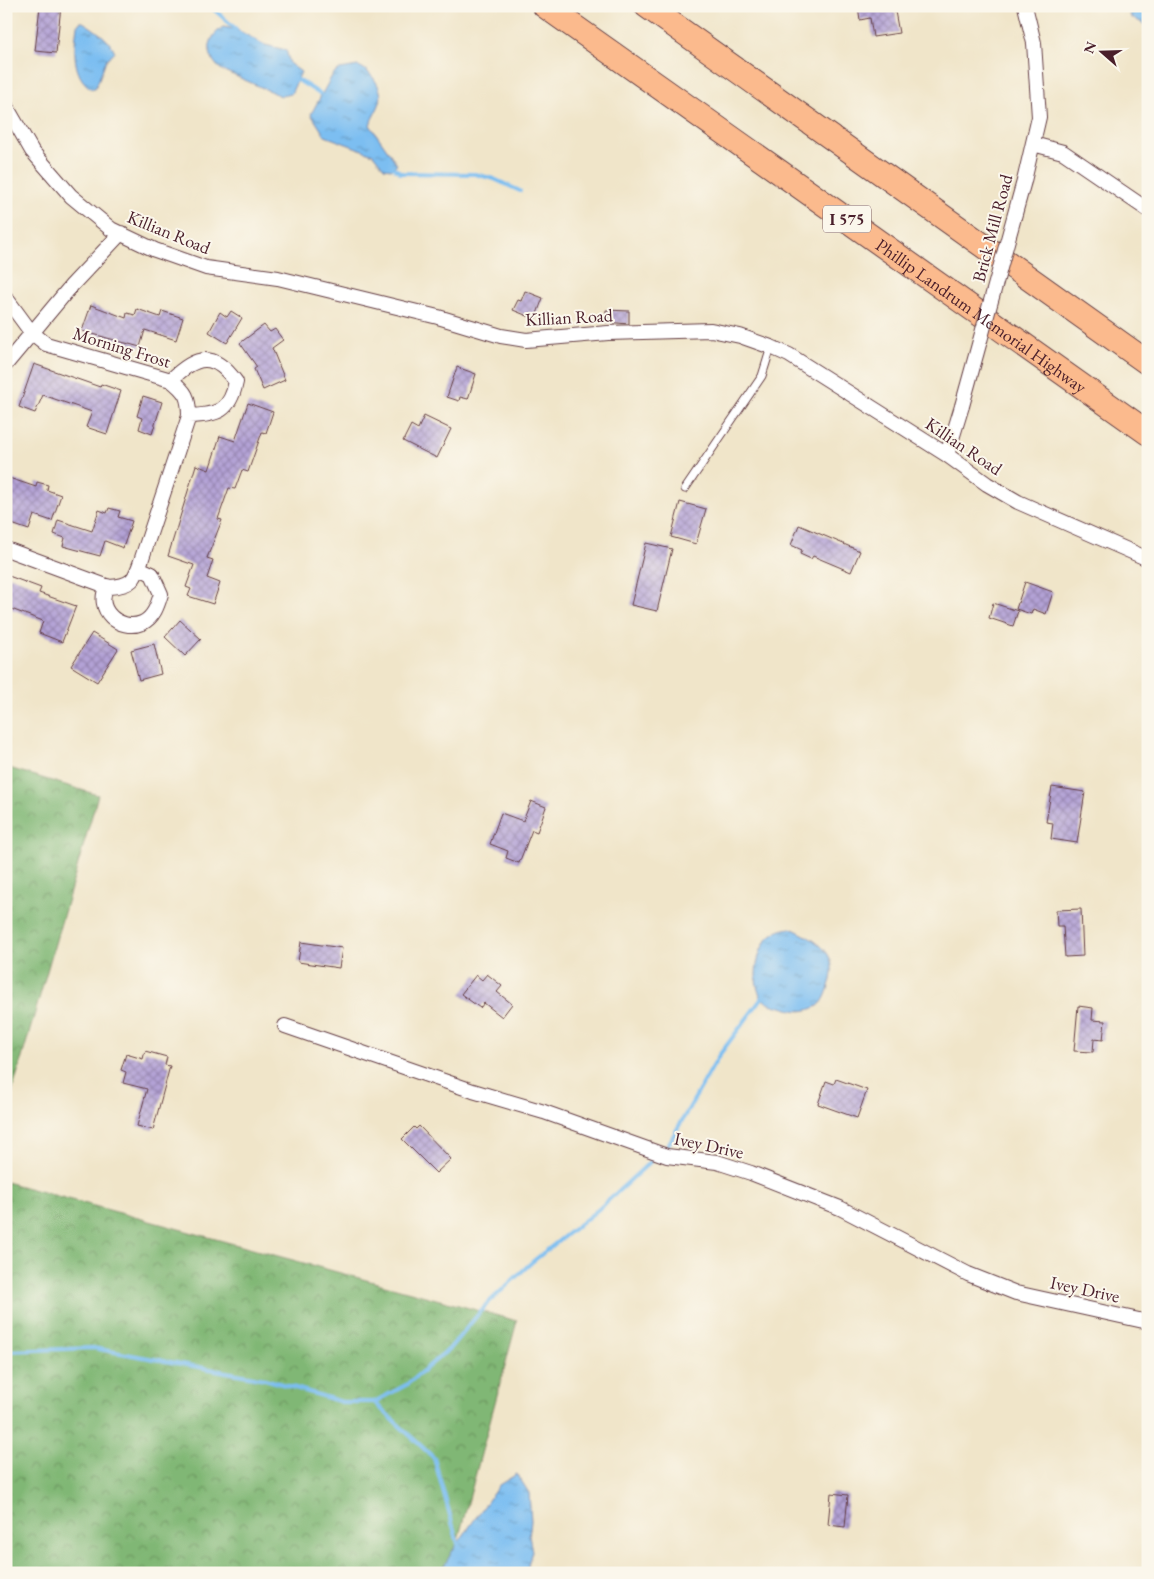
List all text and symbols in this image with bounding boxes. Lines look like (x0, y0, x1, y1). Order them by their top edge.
north arrow (1076, 28, 1126, 78)
text: N (1079, 39, 1100, 56)
street label: Brick Mill Road (967, 171, 1018, 285)
street label: Killian Road (124, 205, 215, 259)
road number: I 575 (823, 205, 871, 232)
street label: Phillip Landrum Memorial Highway (872, 233, 1092, 398)
street label: Killian Road (525, 303, 614, 331)
street label: Morning Frost (70, 321, 174, 373)
street label: Killian Road (921, 412, 1008, 481)
street label: Ivey Drive (672, 1126, 746, 1164)
street label: Ivey Drive (1048, 1270, 1122, 1308)

